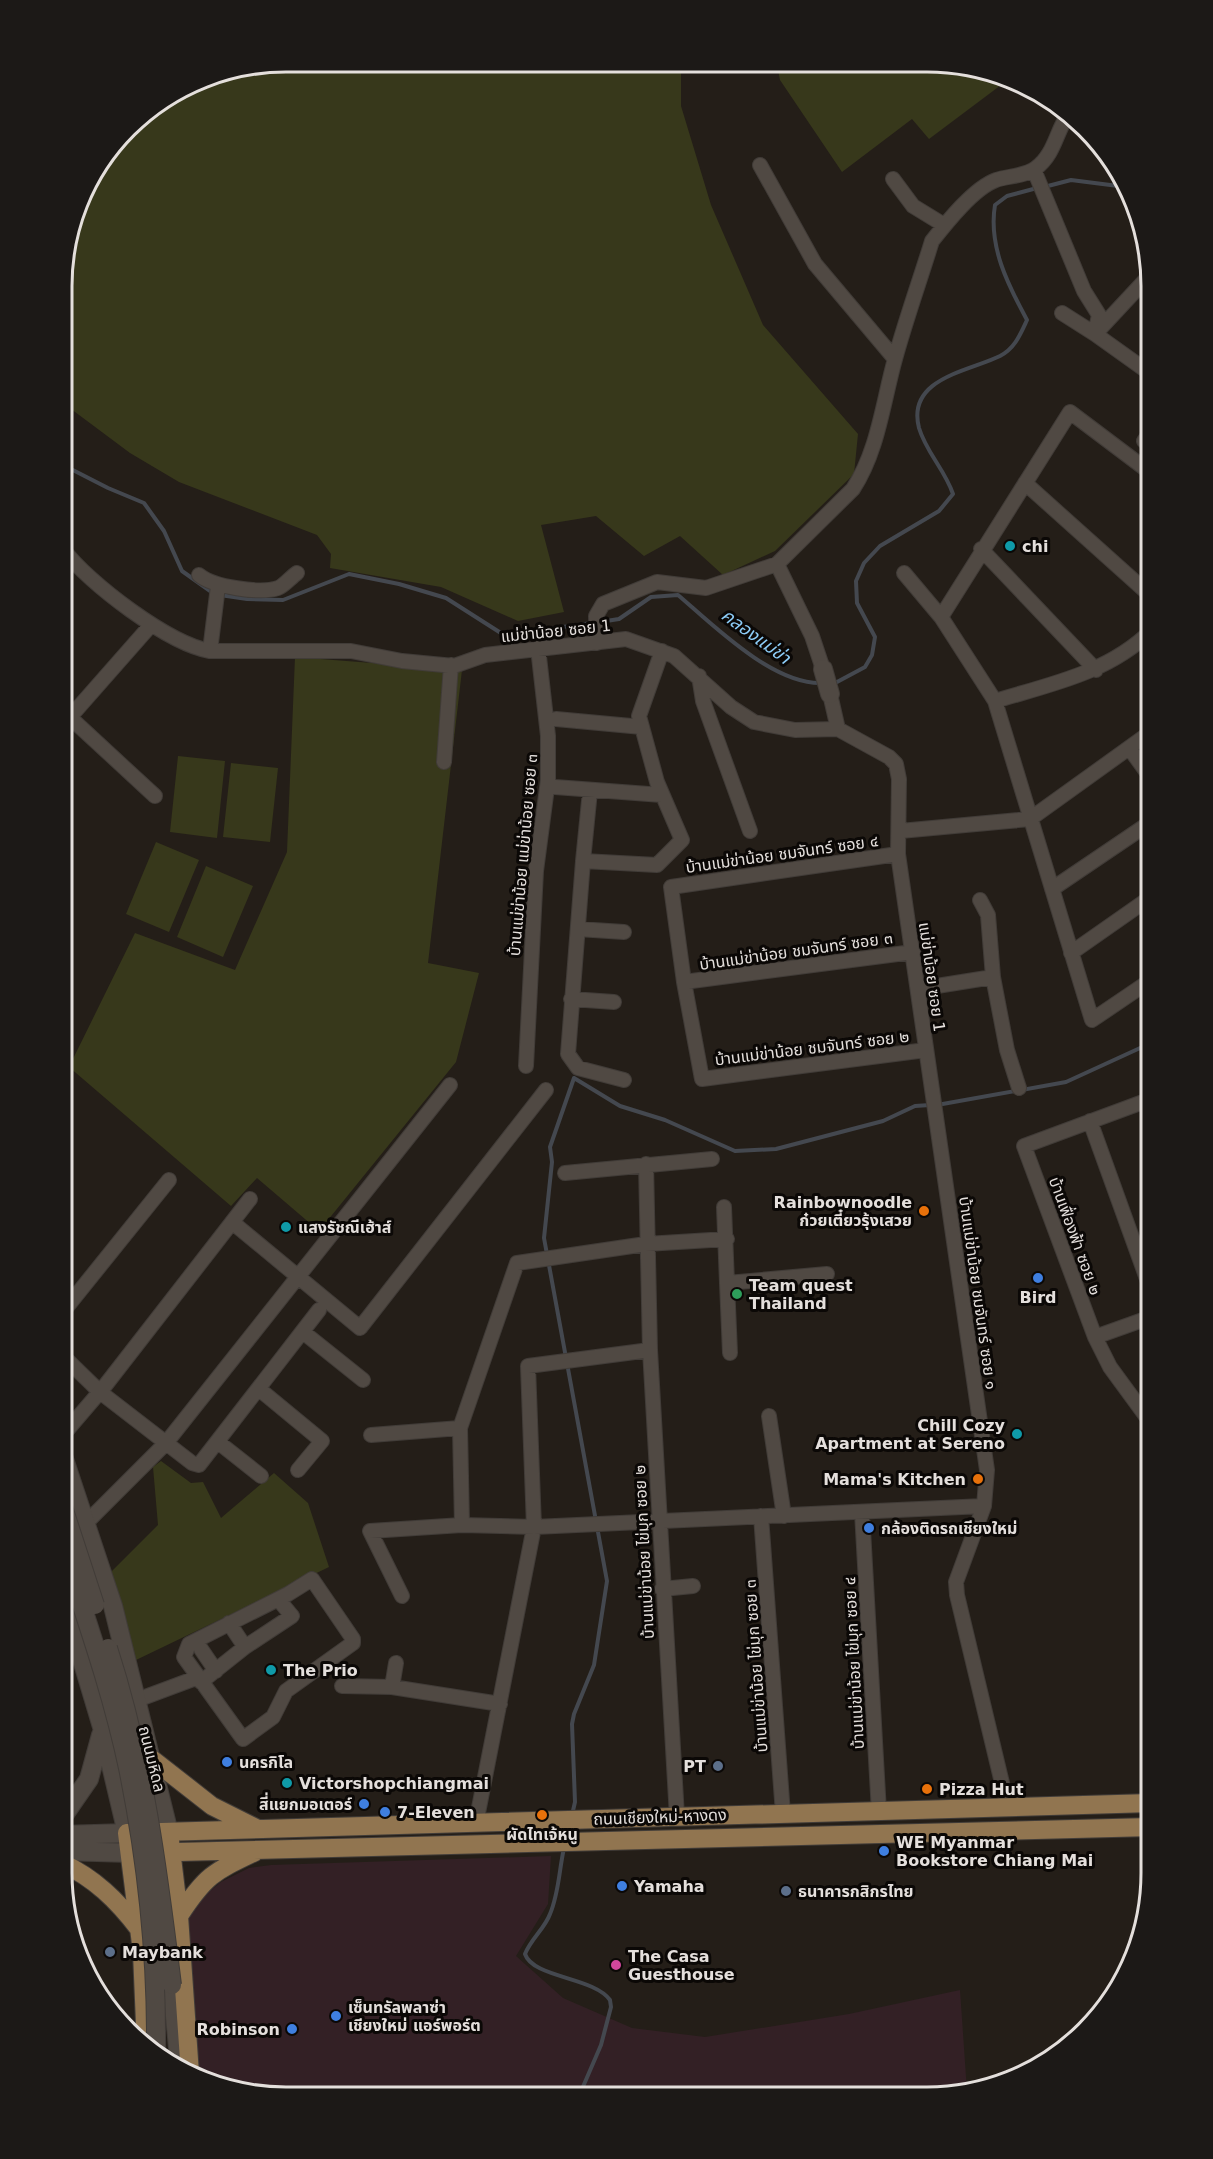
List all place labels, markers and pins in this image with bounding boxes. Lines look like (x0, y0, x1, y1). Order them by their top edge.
place label: chi (1022, 537, 1048, 556)
marker: chi (1003, 539, 1017, 553)
place label: Rainbownoodle ก๋วยเตี๋ยวรุ้งเสวย (774, 1193, 912, 1230)
marker: Rainbownoodle ก๋วยเตี๋ยวรุ้งเสวย (917, 1204, 931, 1218)
place label: แสงรัชณีเฮ้าส์ (298, 1218, 392, 1237)
marker: แสงรัชณีเฮ้าส์ (279, 1220, 293, 1234)
marker: Bird (1031, 1271, 1045, 1285)
place label: Team quest Thailand (749, 1276, 853, 1313)
marker: Team quest Thailand (730, 1287, 744, 1301)
place label: Bird (1019, 1288, 1057, 1307)
place label: Chill Cozy Apartment at Sereno (815, 1416, 1006, 1453)
marker: Chill Cozy Apartment at Sereno (1010, 1427, 1024, 1441)
place label: Mama's Kitchen (823, 1470, 966, 1489)
marker: Mama's Kitchen (971, 1472, 985, 1486)
place label: กล้องติดรถเชียงใหม่ (881, 1519, 1017, 1538)
marker: กล้องติดรถเชียงใหม่ (862, 1521, 876, 1535)
place label: The Prio (283, 1661, 358, 1680)
marker: The Prio (264, 1663, 278, 1677)
place label: นครกิโล (239, 1753, 293, 1772)
marker: นครกิโล (220, 1755, 234, 1769)
place label: PT (683, 1757, 706, 1776)
marker: PT (711, 1759, 725, 1773)
place label: Victorshopchiangmai (299, 1774, 489, 1793)
marker: Victorshopchiangmai (280, 1776, 294, 1790)
place label: Pizza Hut (939, 1780, 1024, 1799)
marker: Pizza Hut (920, 1782, 934, 1796)
place label: สี่แยกมอเตอร์ (259, 1792, 352, 1814)
marker: สี่แยกมอเตอร์ (357, 1797, 371, 1811)
place label: 7-Eleven (397, 1803, 475, 1822)
marker: 7-Eleven (378, 1805, 392, 1819)
marker: ผัดไทเจ้หนู (535, 1808, 549, 1822)
place label: ผัดไทเจ้หนู (506, 1825, 578, 1845)
place label: WE Myanmar Bookstore Chiang Mai (896, 1833, 1093, 1870)
marker: WE Myanmar Bookstore Chiang Mai (877, 1844, 891, 1858)
place label: Yamaha (633, 1877, 705, 1896)
marker: Yamaha (615, 1879, 629, 1893)
place label: ธนาคารกสิกรไทย (798, 1882, 914, 1901)
marker: ธนาคารกสิกรไทย (779, 1884, 793, 1898)
place label: Maybank (122, 1943, 203, 1962)
marker: Maybank (103, 1945, 117, 1959)
place label: The Casa Guesthouse (628, 1947, 735, 1984)
marker: The Casa Guesthouse (609, 1958, 623, 1972)
place label: เซ็นทรัลพลาซ่า เชียงใหม่ แอร์พอร์ต (348, 1998, 481, 2035)
marker: เซ็นทรัลพลาซ่า เชียงใหม่ แอร์พอร์ต (329, 2009, 343, 2023)
place label: Robinson (196, 2020, 280, 2039)
marker: Robinson (285, 2022, 299, 2036)

